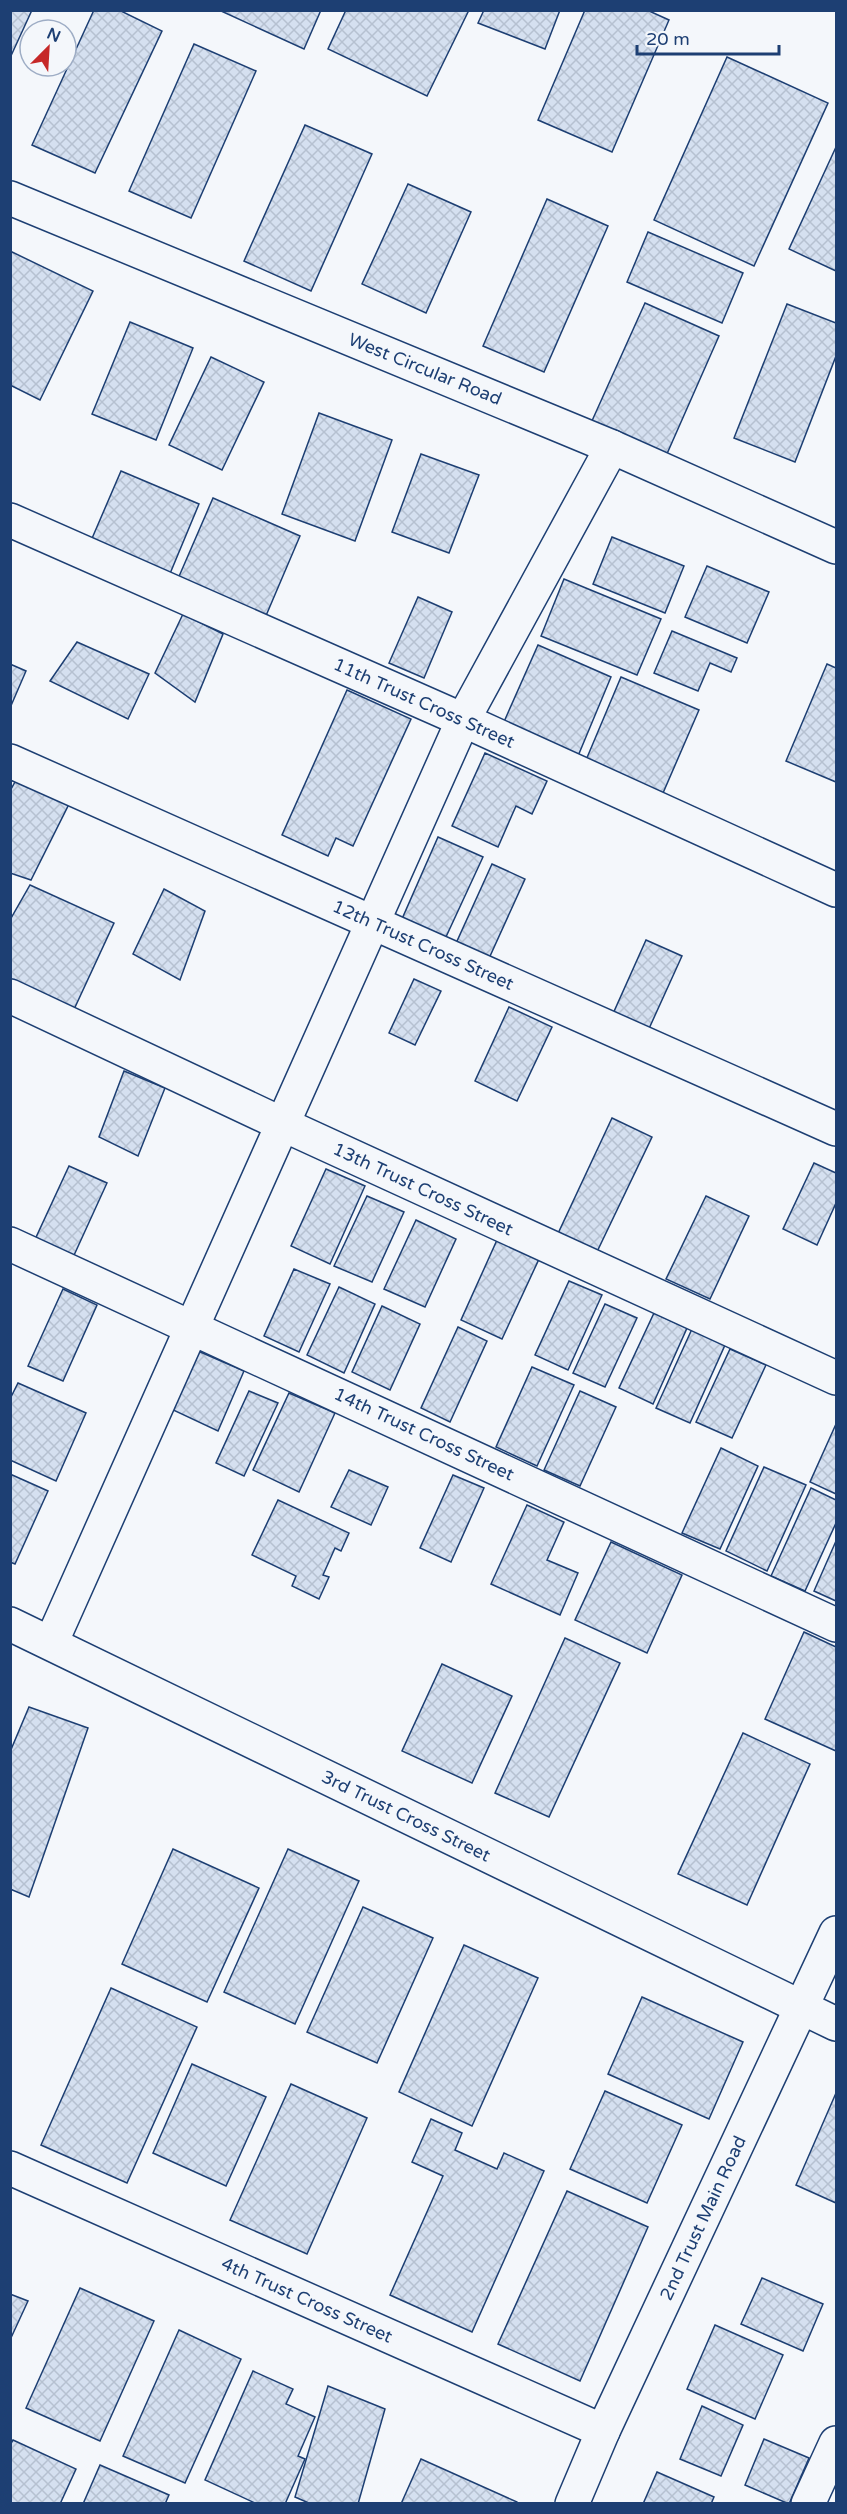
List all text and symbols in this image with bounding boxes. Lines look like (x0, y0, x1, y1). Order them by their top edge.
north arrow (18, 18, 78, 78)
scale bar (637, 18, 780, 56)
text: N (44, 23, 64, 47)
text: 20 m (646, 28, 690, 50)
street label: West Circular Road (345, 328, 505, 410)
street label: 11th Trust Cross Street (330, 653, 518, 753)
street label: 12th Trust Cross Street (329, 895, 517, 995)
street label: 13th Trust Cross Street (329, 1138, 517, 1241)
street label: 14th Trust Cross Street (330, 1383, 518, 1486)
street label: 3rd Trust Cross Street (318, 1766, 494, 1867)
street label: 2nd Trust Main Road (655, 2132, 751, 2304)
street label: 4th Trust Cross Street (218, 2252, 396, 2348)

